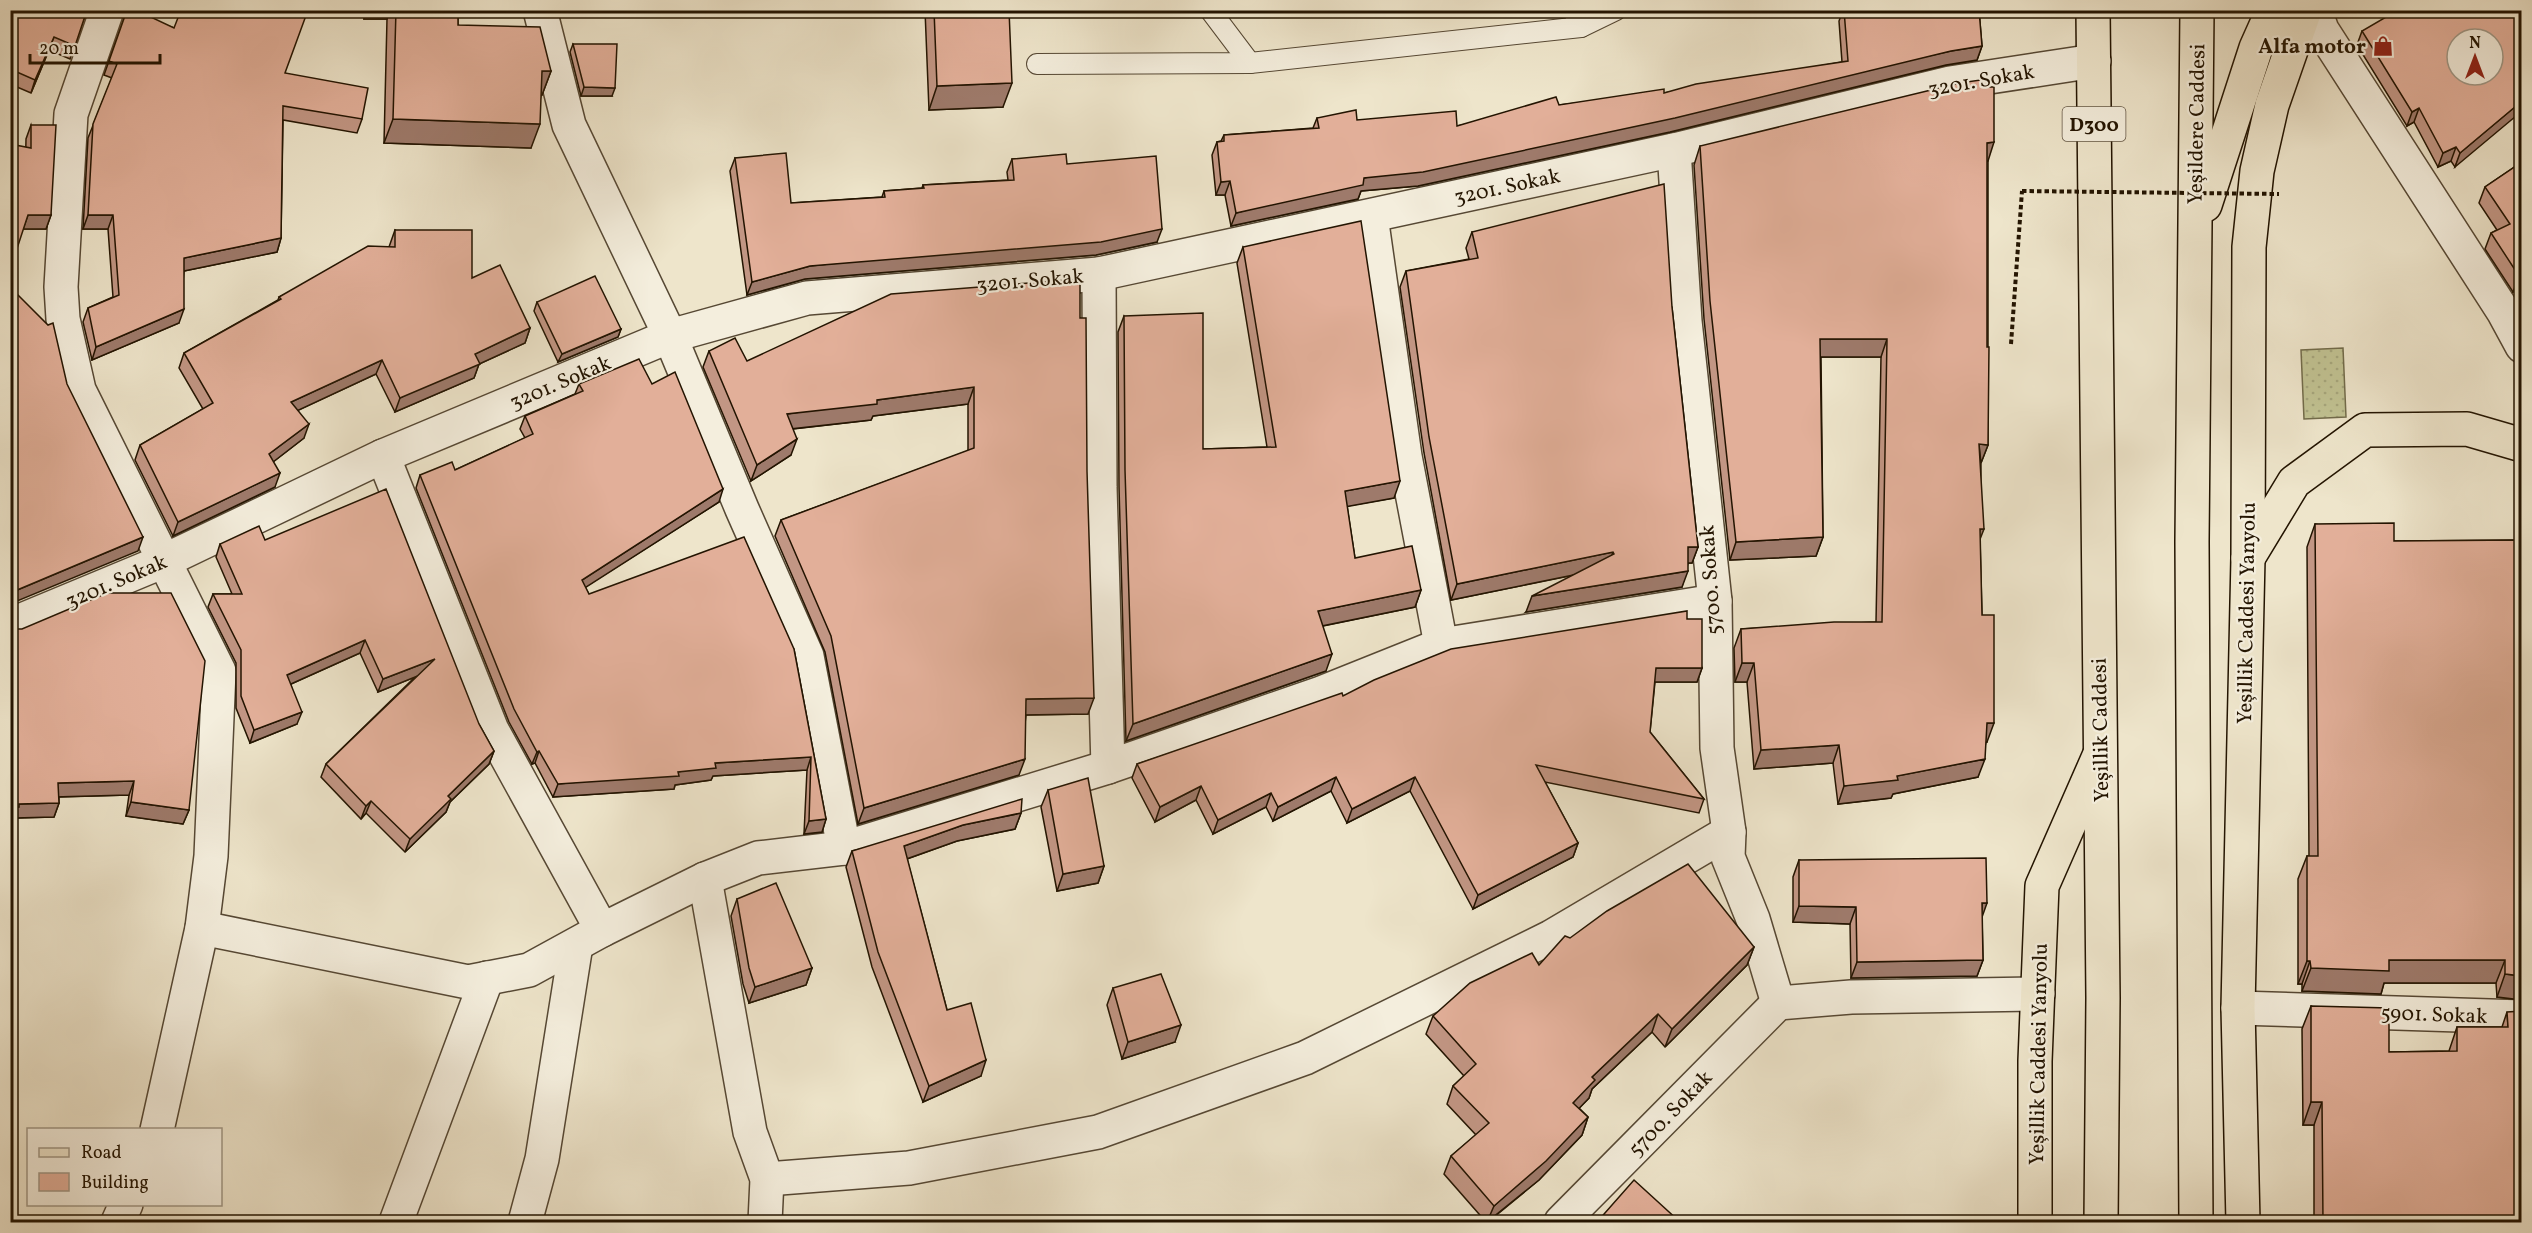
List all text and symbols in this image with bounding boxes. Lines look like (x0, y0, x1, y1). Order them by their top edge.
scale bar (30, 27, 160, 65)
north arrow (2445, 27, 2505, 87)
place label: Alfa motor (2258, 33, 2366, 62)
text: N (2469, 33, 2481, 55)
shop icon: Alfa motor (2371, 34, 2395, 58)
text: 20 m (39, 37, 79, 62)
street label: Yeşildere Caddesi (2182, 43, 2213, 205)
street label: 3201. Sokak (1926, 58, 2037, 105)
road number: D300 (2062, 107, 2126, 141)
street label: 3201. Sokak (1452, 162, 1564, 213)
street label: 3201. Sokak (975, 262, 1086, 301)
street label: 3201. Sokak (505, 349, 616, 418)
street label: Yeşillik Caddesi Yanyolu (2231, 502, 2264, 724)
street label: 5700. Sokak (1693, 523, 1730, 636)
street label: 3201. Sokak (61, 548, 172, 617)
street label: Yeşillik Caddesi (2086, 658, 2117, 802)
street label: Yeşillik Caddesi Yanyolu (2023, 943, 2056, 1165)
street label: 5901. Sokak (2380, 999, 2488, 1032)
street label: 5700. Sokak (1622, 1064, 1720, 1164)
legend (27, 1128, 222, 1206)
text: Road (81, 1141, 122, 1166)
text: Building (81, 1171, 149, 1196)

